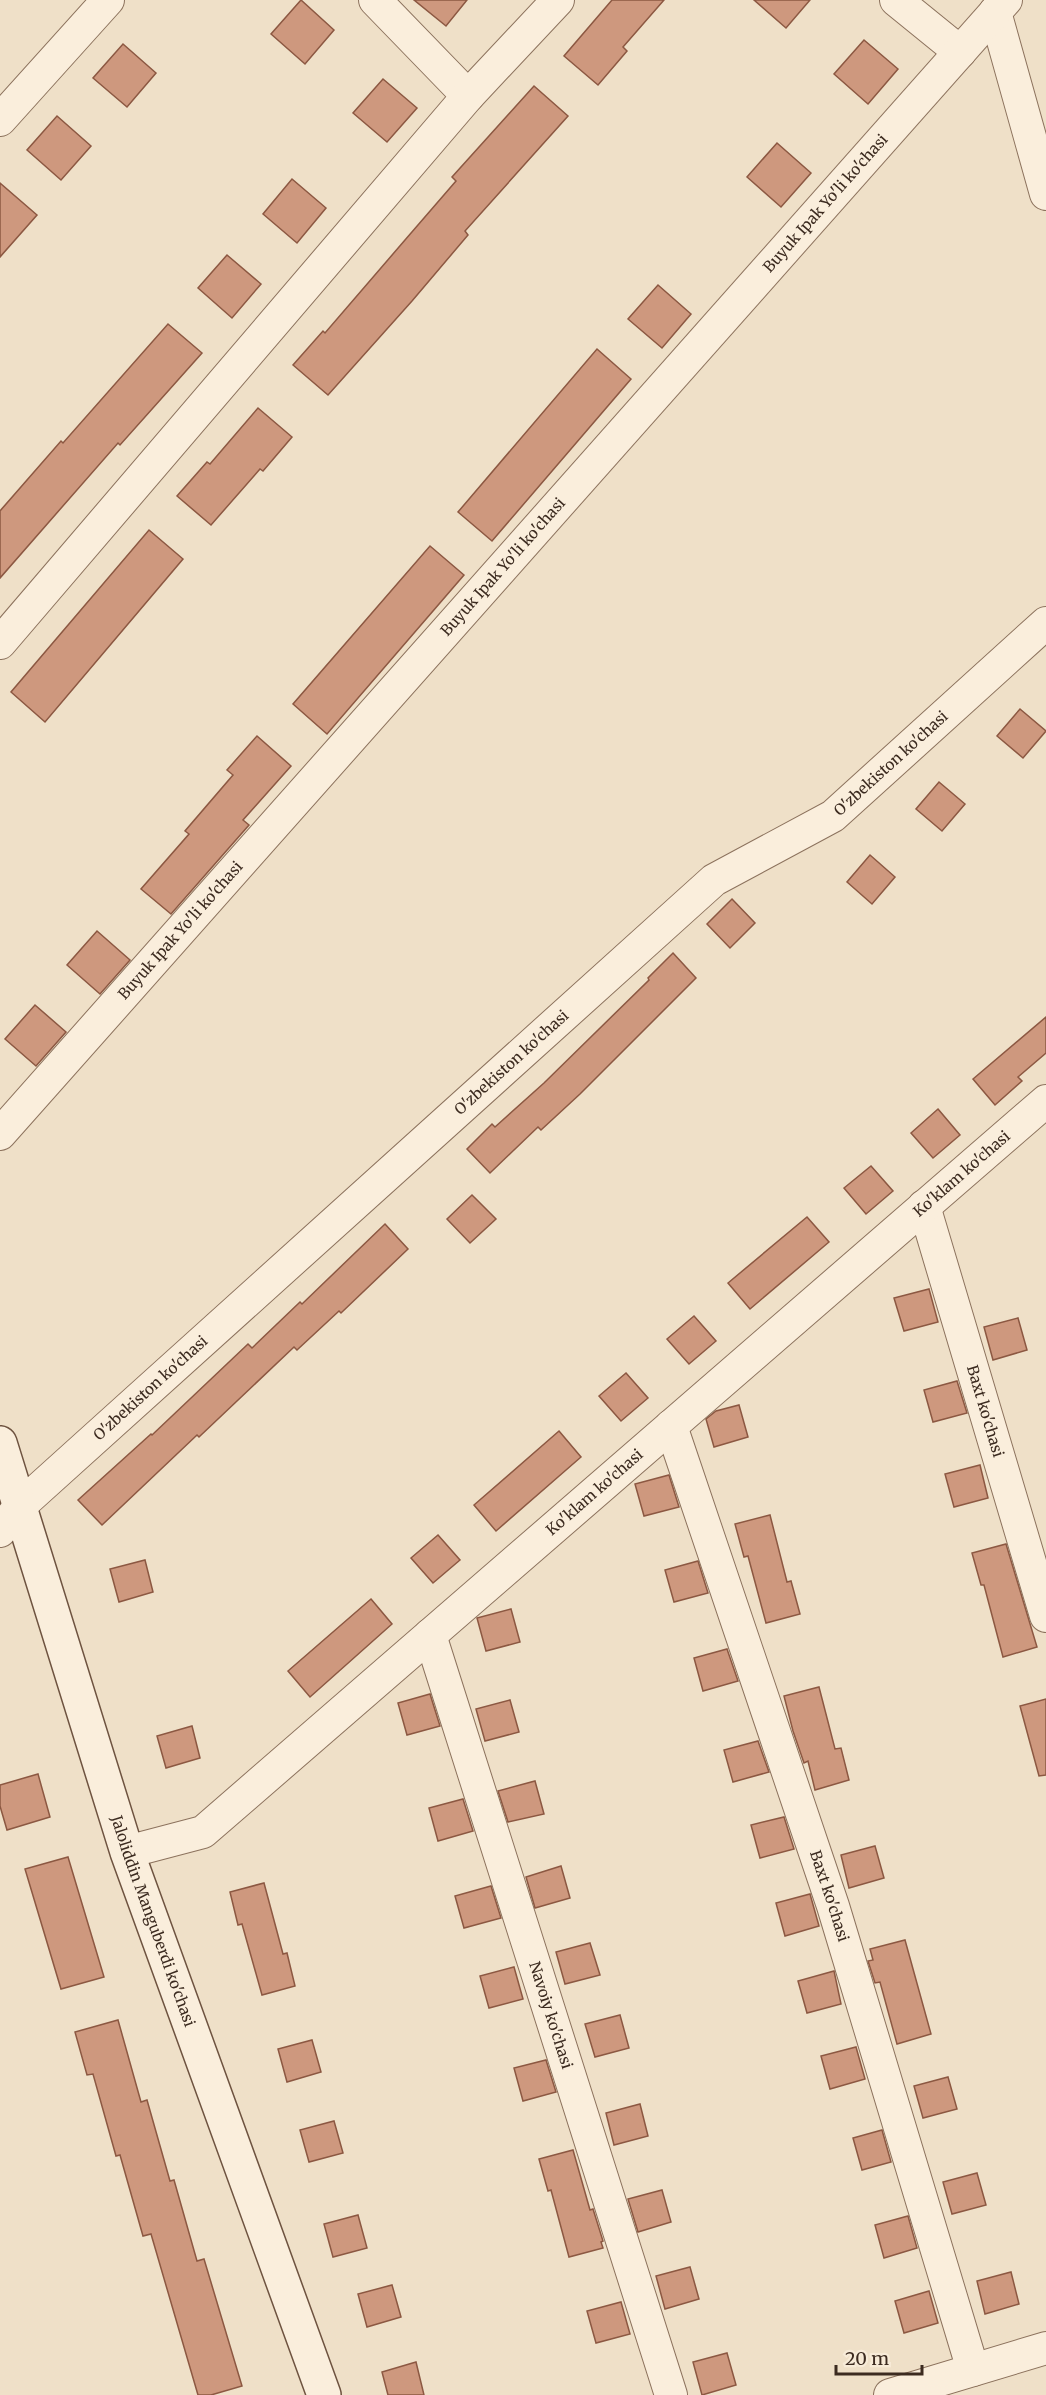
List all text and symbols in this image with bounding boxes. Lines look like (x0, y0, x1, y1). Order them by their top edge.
street label: Buyuk Ipak Yo'li ko'chasi (759, 130, 892, 276)
street label: Buyuk Ipak Yo'li ko'chasi (436, 493, 569, 640)
street label: O'zbekiston ko'chasi (830, 706, 952, 820)
street label: Buyuk Ipak Yo'li ko'chasi (114, 857, 247, 1003)
street label: O'zbekiston ko'chasi (450, 1006, 572, 1119)
street label: Ko'klam ko'chasi (909, 1126, 1014, 1221)
street label: O'zbekiston ko'chasi (89, 1331, 212, 1444)
street label: Baxt ko'chasi (963, 1363, 1008, 1459)
street label: Ko'klam ko'chasi (542, 1445, 647, 1539)
street label: Jaloliddin Manguberdi ko'chasi (107, 1812, 200, 2029)
street label: Baxt ko'chasi (806, 1848, 853, 1944)
street label: Navoiy ko'chasi (525, 1959, 577, 2071)
scale bar (836, 2338, 922, 2376)
text: 20 m (845, 2347, 889, 2370)

